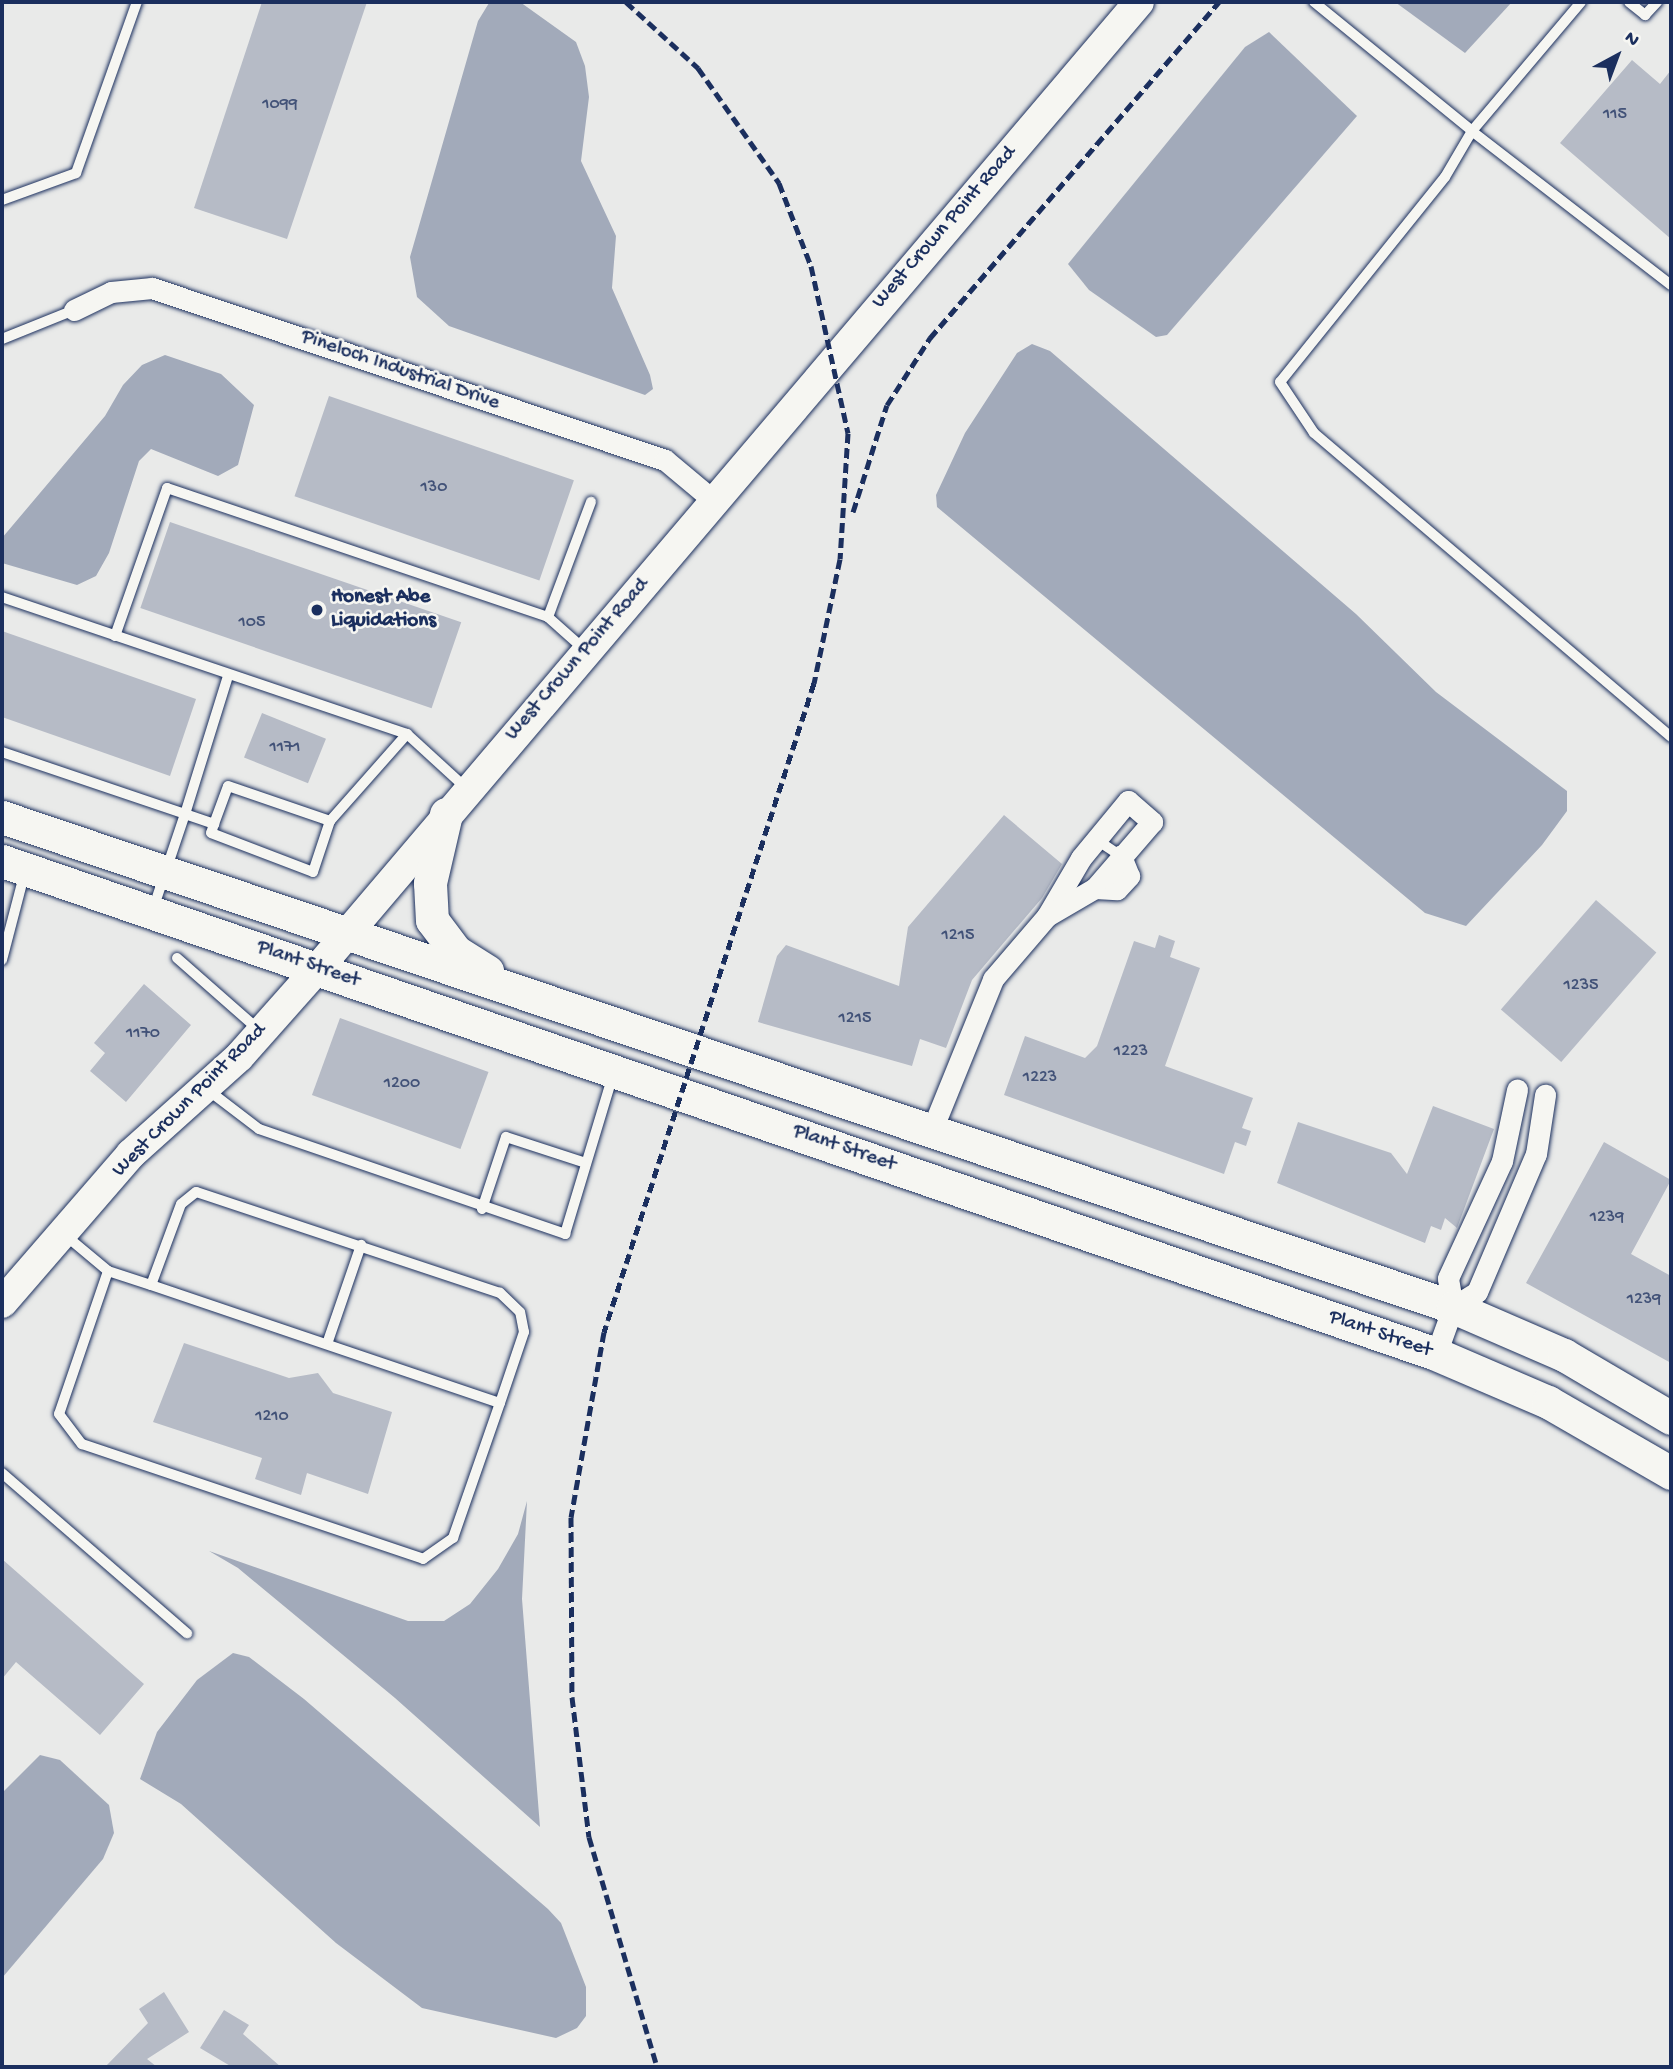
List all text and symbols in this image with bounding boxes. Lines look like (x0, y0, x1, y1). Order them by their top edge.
north arrow (1582, 21, 1652, 91)
text: N (1619, 27, 1643, 53)
house number: 1099 (262, 94, 298, 116)
house number: 115 (1603, 104, 1627, 126)
street label: West Crown Point Road (867, 141, 1023, 315)
street label: Pineloch Industrial Drive (297, 325, 503, 417)
house number: 130 (421, 477, 447, 499)
street label: West Crown Point Road (500, 573, 656, 747)
place label: Honest Abe Liquidations (331, 585, 436, 635)
marker: Honest Abe Liquidations (309, 602, 325, 618)
house number: 105 (239, 612, 265, 634)
house number: 1171 (269, 737, 301, 759)
house number: 1215 (942, 925, 974, 947)
street label: Plant Street (253, 936, 363, 994)
house number: 1235 (1564, 975, 1598, 997)
house number: 1215 (839, 1008, 871, 1030)
street label: West Crown Point Road (108, 1019, 272, 1183)
house number: 1170 (126, 1023, 160, 1045)
house number: 1223 (1114, 1041, 1148, 1063)
house number: 1223 (1023, 1067, 1057, 1089)
house number: 1200 (384, 1073, 420, 1095)
street label: Plant Street (789, 1120, 899, 1178)
house number: 1239 (1590, 1207, 1624, 1229)
house number: 1239 (1627, 1289, 1661, 1311)
street label: Plant Street (1325, 1306, 1435, 1364)
house number: 1210 (255, 1406, 289, 1428)

